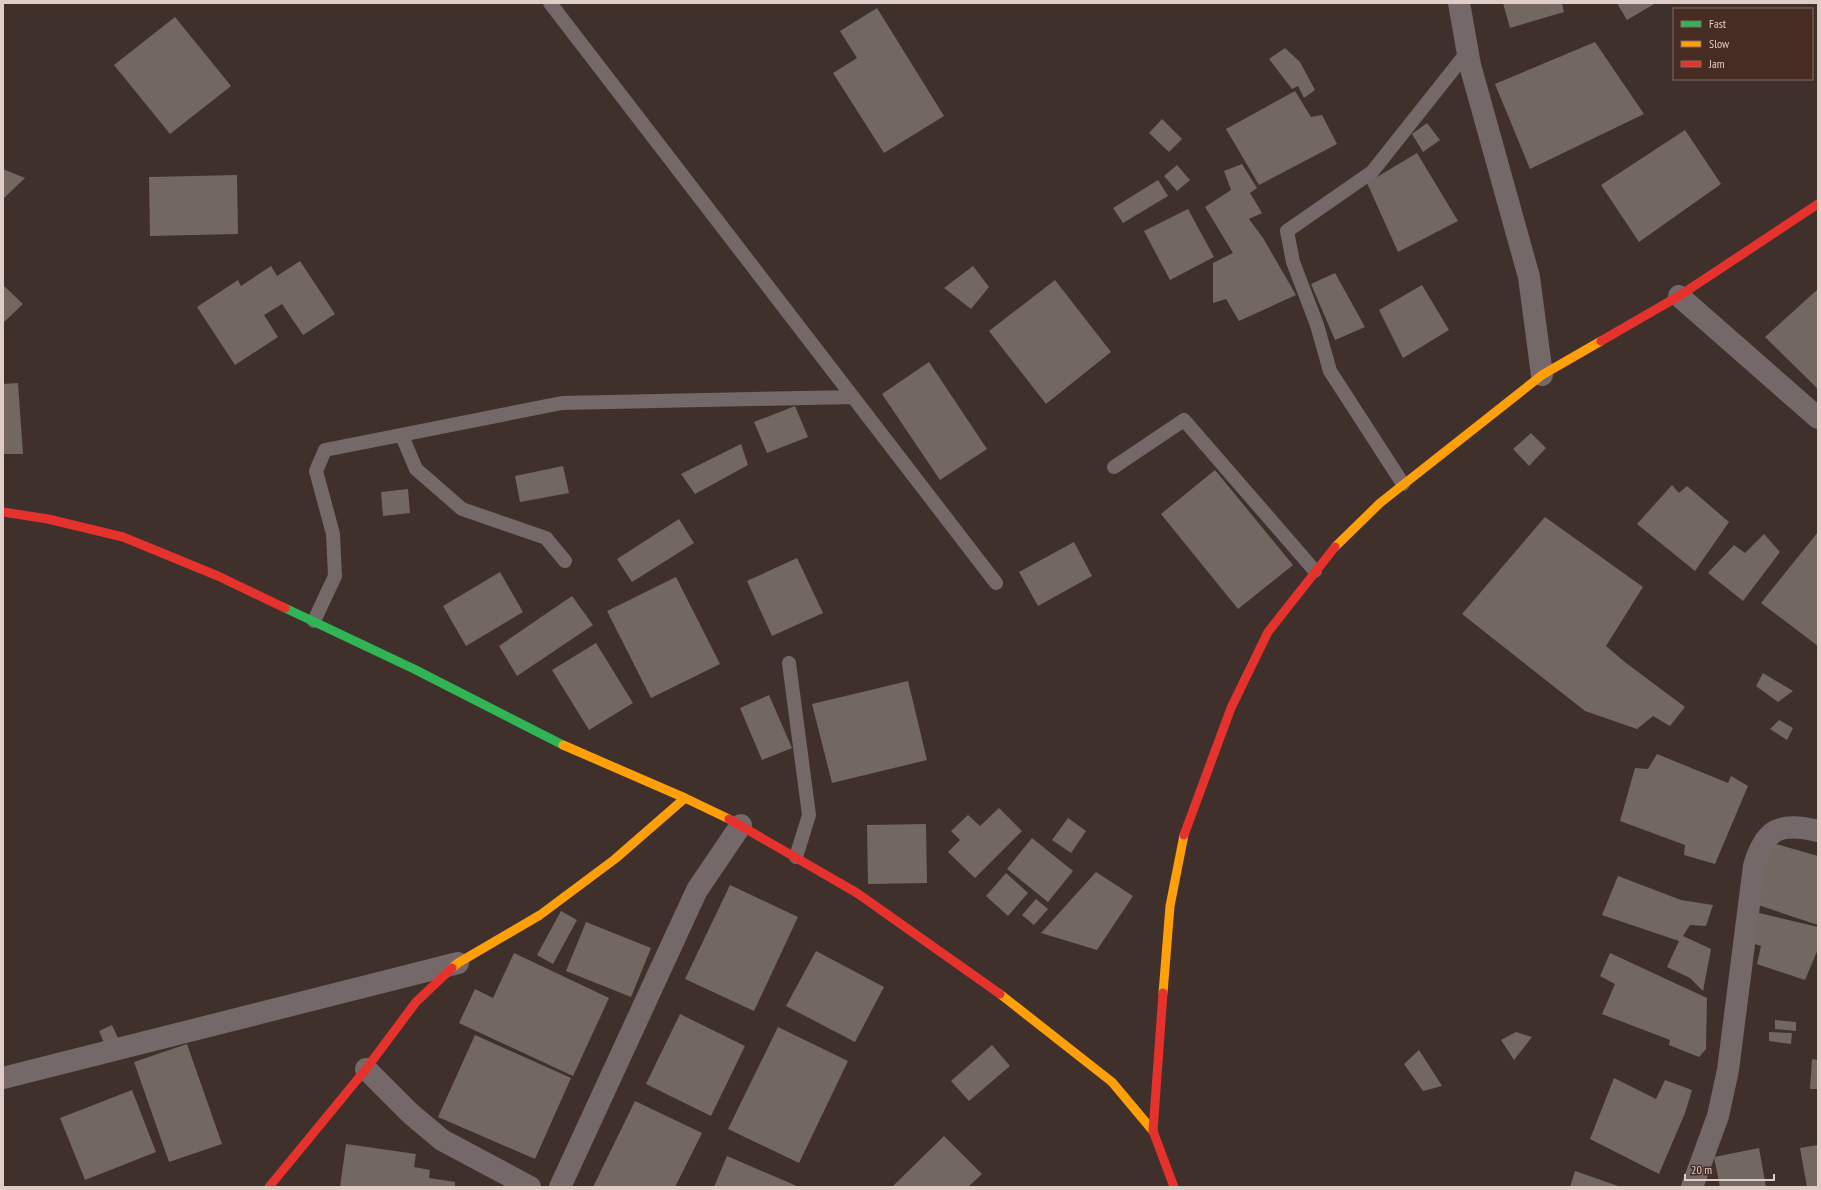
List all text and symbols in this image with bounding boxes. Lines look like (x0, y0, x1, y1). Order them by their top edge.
legend (1673, 8, 1813, 80)
text: Fast (1709, 16, 1727, 31)
text: Slow (1709, 36, 1730, 51)
text: Jam (1708, 56, 1725, 71)
scale bar (1685, 1156, 1774, 1182)
text: 20 m (1691, 1162, 1712, 1177)

